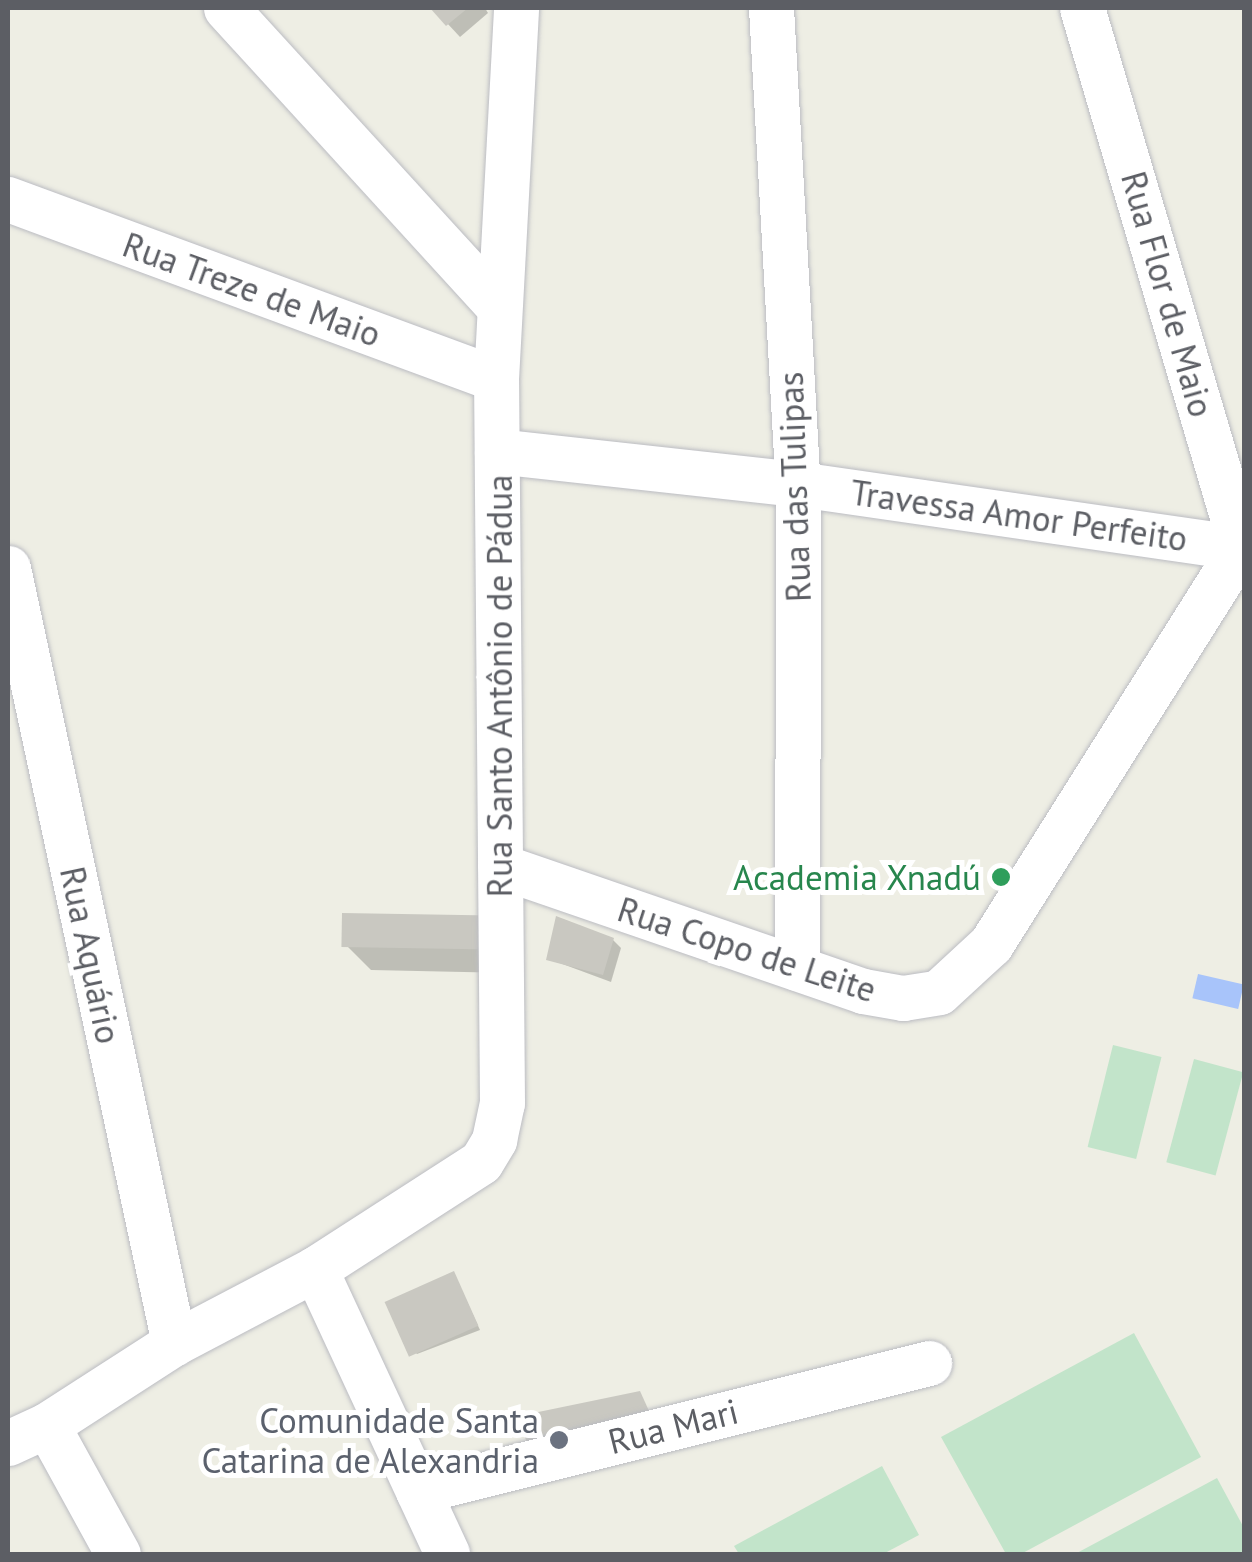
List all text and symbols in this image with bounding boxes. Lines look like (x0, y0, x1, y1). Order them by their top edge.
street label: Rua Flor de Maio (1113, 166, 1223, 422)
street label: Rua Treze de Maio (117, 223, 387, 355)
street label: Rua das Tulipas (769, 371, 819, 603)
street label: Travessa Amor Perfeito (847, 471, 1191, 559)
street label: Rua Santo Antônio de Pádua (478, 474, 520, 898)
place label: Academia Xnadú (732, 856, 981, 898)
street label: Rua Aquário (52, 862, 130, 1048)
marker: Academia Xnadú (990, 866, 1012, 888)
street label: Rua Copo de Leite (613, 887, 881, 1011)
street label: Rua Mari (604, 1390, 742, 1462)
place label: Comunidade Santa Catarina de Alexandria (200, 1399, 539, 1481)
marker: Comunidade Santa Catarina de Alexandria (548, 1429, 570, 1451)

